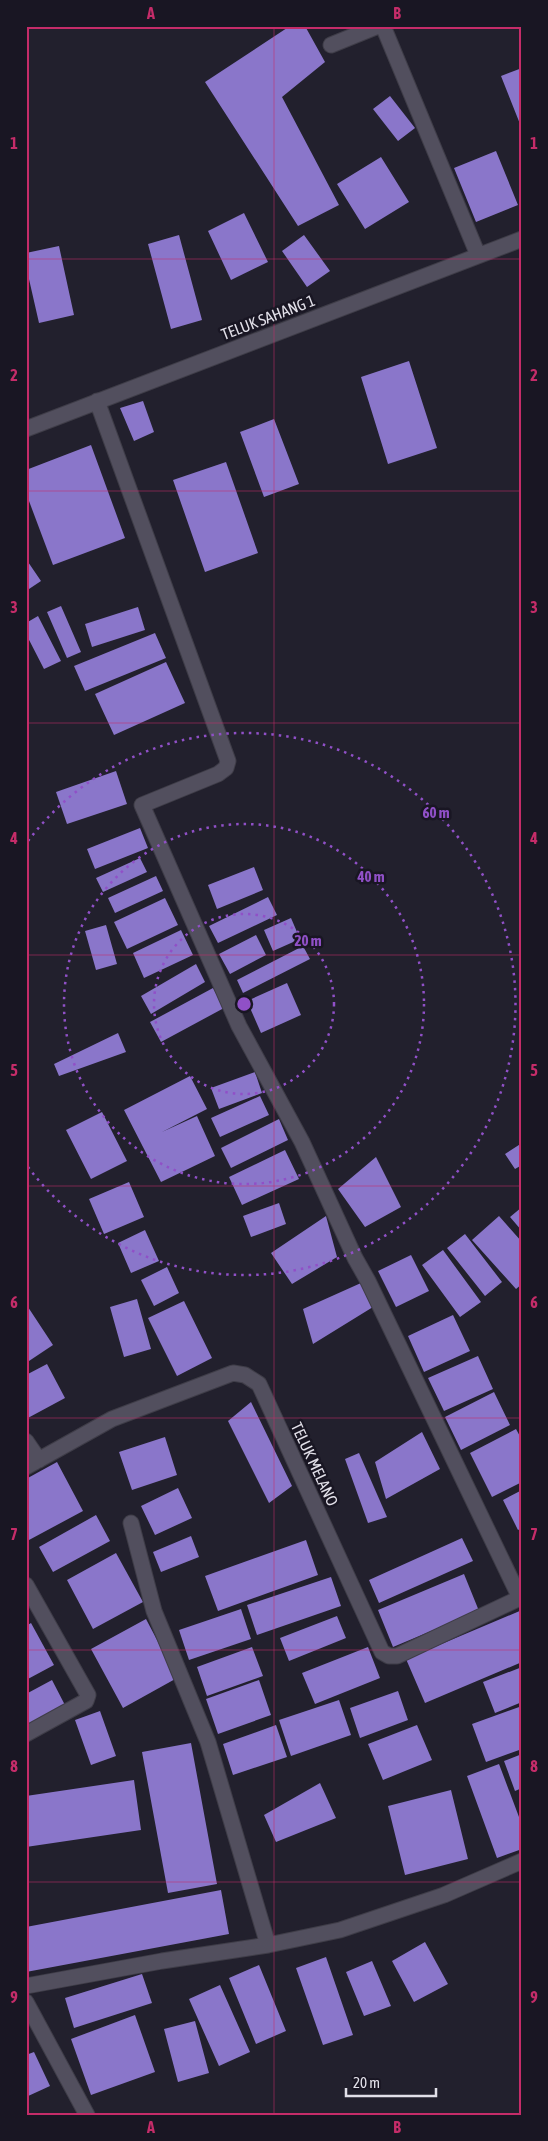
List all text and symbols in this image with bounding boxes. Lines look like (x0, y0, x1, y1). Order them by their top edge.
text: A (146, 4, 155, 22)
text: B (393, 4, 401, 22)
text: 1 (10, 134, 18, 152)
text: 1 (530, 134, 538, 152)
street label: TELUK SAHANG 1 (219, 291, 317, 343)
text: 2 (10, 366, 18, 384)
text: 2 (530, 366, 538, 384)
text: 3 (10, 598, 18, 616)
text: 3 (530, 598, 538, 616)
text: 60 m (423, 804, 450, 821)
text: 4 (9, 829, 18, 847)
text: 4 (529, 829, 538, 847)
text: 40 m (357, 868, 385, 885)
text: 20 m (295, 932, 322, 949)
centre of rings (235, 995, 253, 1013)
text: 5 (10, 1061, 18, 1079)
text: 5 (530, 1061, 538, 1079)
text: 6 (10, 1293, 18, 1311)
text: 6 (530, 1293, 538, 1311)
street label: TELUK MELANO (288, 1419, 342, 1509)
text: 7 (10, 1525, 18, 1543)
text: 7 (530, 1525, 538, 1543)
text: 8 (10, 1757, 18, 1775)
text: 8 (530, 1757, 538, 1775)
text: 9 (10, 1988, 18, 2006)
text: 9 (530, 1988, 538, 2006)
scale bar (346, 2066, 436, 2098)
text: 20 m (353, 2074, 380, 2091)
text: A (146, 2118, 155, 2136)
text: B (393, 2118, 401, 2136)

